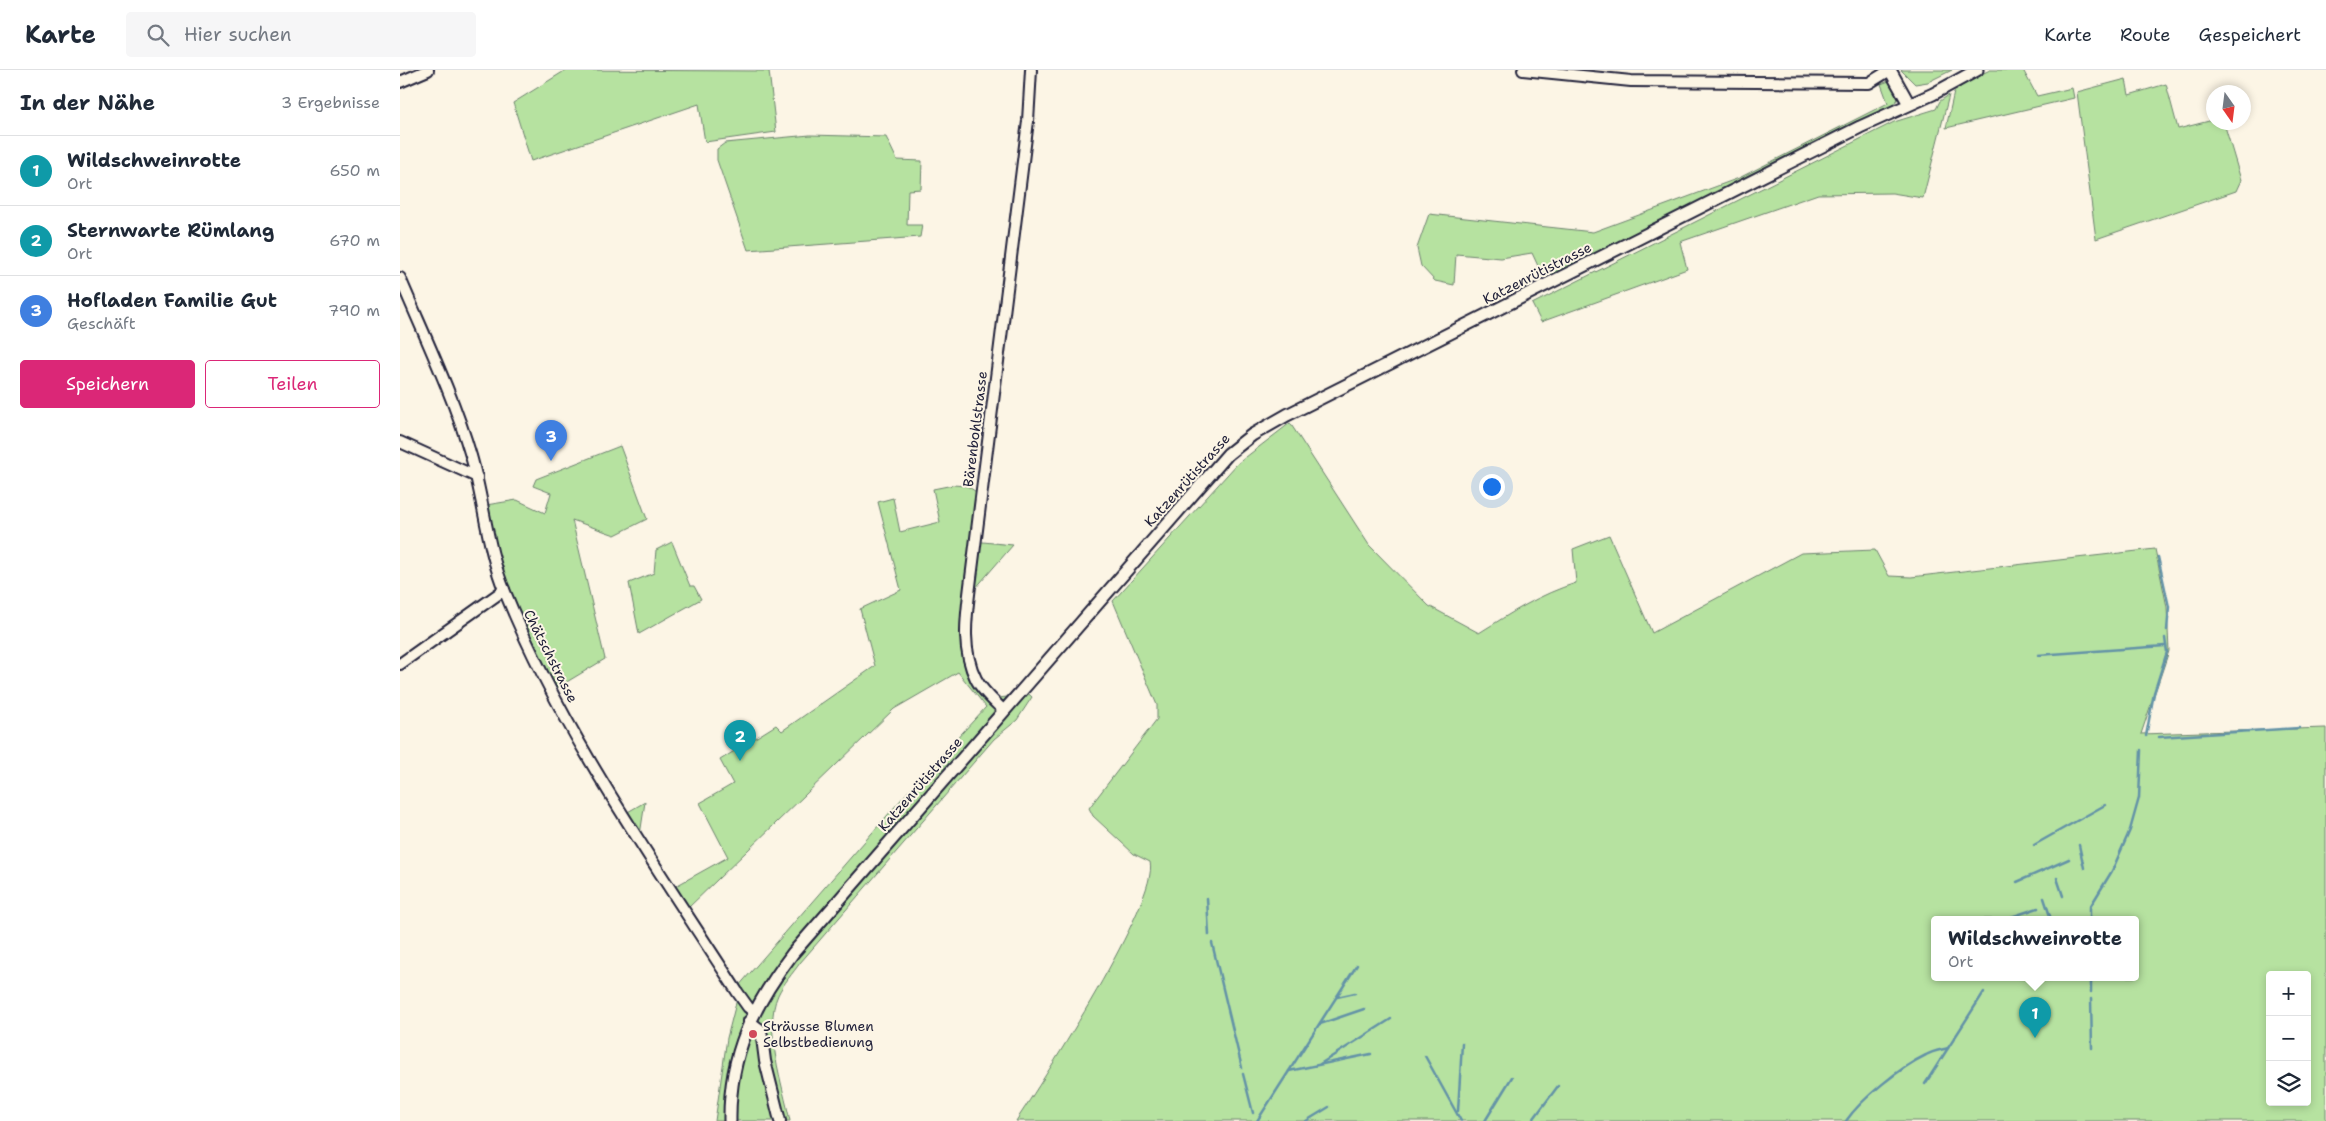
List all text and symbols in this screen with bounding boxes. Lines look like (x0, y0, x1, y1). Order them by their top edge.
search box (126, 12, 476, 57)
text: Karte (25, 19, 96, 51)
icon: search (144, 21, 172, 49)
text: Hier suchen (184, 22, 291, 47)
text: Karte (2044, 23, 2092, 47)
text: Route (2120, 23, 2171, 47)
text: Gespeichert (2199, 23, 2301, 47)
north arrow (2206, 85, 2251, 130)
text: In der Nähe (20, 89, 155, 117)
text: 3 Ergebnisse (281, 92, 380, 113)
text: Wildschweinrotte (67, 148, 241, 173)
text: 1 (32, 160, 40, 181)
text: 650 m (329, 160, 380, 181)
text: Ort (67, 173, 93, 194)
text: Sternwarte Rümlang (67, 218, 274, 243)
text: 2 (30, 230, 42, 251)
text: 670 m (329, 230, 380, 251)
street label: Katzenrütistrasse (1480, 238, 1594, 308)
text: Ort (67, 243, 93, 264)
text: Hofladen Familie Gut (67, 288, 277, 313)
text: 3 (30, 300, 42, 321)
text: 790 m (328, 300, 380, 321)
text: Geschäft (67, 313, 136, 334)
button: Speichern (20, 360, 195, 408)
button: Teilen (205, 360, 380, 408)
street label: Bärenbohlstrasse (959, 370, 991, 488)
pin: 3 (535, 420, 567, 461)
street label: Katzenrütistrasse (1140, 430, 1234, 530)
your location (1479, 474, 1505, 500)
street label: Chätschstrasse (520, 606, 582, 706)
pin: 2 (724, 720, 756, 761)
street label: Katzenrütistrasse (874, 733, 966, 835)
popup (1931, 916, 2139, 981)
text: Wildschweinrotte (1948, 926, 2122, 951)
text: Ort (1948, 951, 1973, 972)
map controls (2266, 971, 2311, 1106)
button: + (2266, 971, 2311, 1016)
pin: 1 (2019, 997, 2051, 1038)
button: − (2266, 1016, 2311, 1061)
place label: Sträusse Blumen Selbstbedienung (763, 1017, 874, 1051)
marker: Sträusse Blumen Selbstbedienung (747, 1028, 759, 1040)
button: layers (2266, 1061, 2311, 1106)

